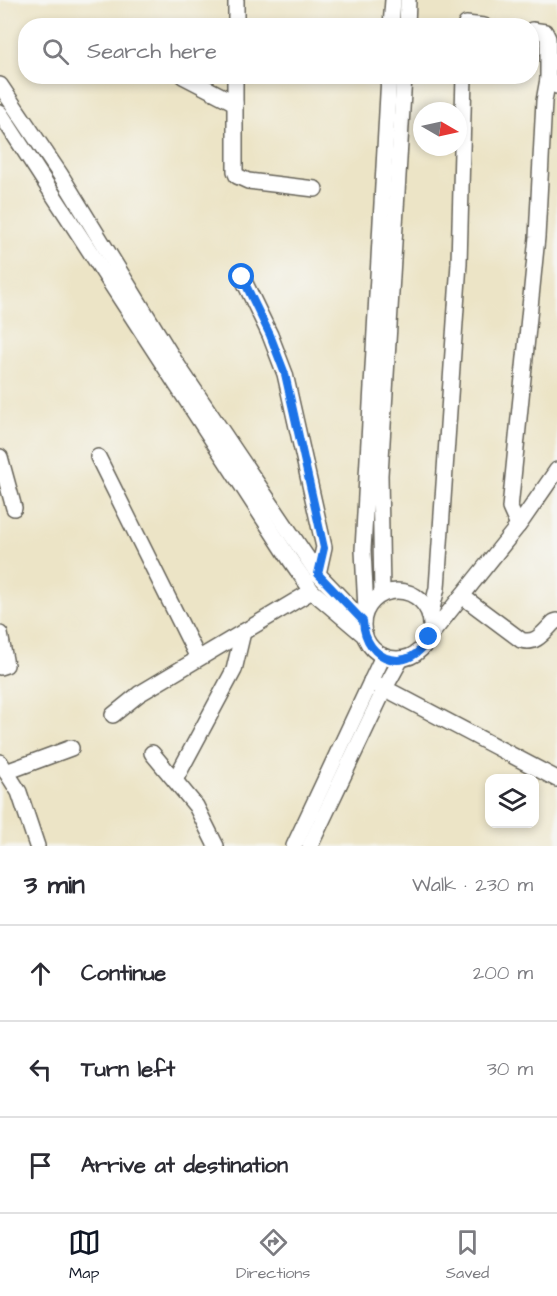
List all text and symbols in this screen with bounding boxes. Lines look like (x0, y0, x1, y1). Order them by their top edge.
search box (18, 18, 539, 84)
icon: search (39, 35, 72, 68)
text: Search here (87, 36, 217, 67)
north arrow (413, 102, 467, 156)
route start (228, 263, 254, 289)
route end (415, 623, 441, 649)
map controls (485, 774, 539, 828)
button: layers (485, 774, 539, 828)
text: 3 min (24, 867, 85, 903)
text: Walk · 230 m (412, 871, 533, 899)
icon: ahead (24, 957, 57, 990)
text: Continue (81, 958, 166, 989)
text: 200 m (473, 959, 533, 987)
icon: left (24, 1053, 57, 1086)
text: Turn left (81, 1054, 175, 1085)
text: 30 m (487, 1055, 533, 1083)
icon: arrive (24, 1149, 57, 1182)
text: Arrive at destination (81, 1150, 288, 1181)
tab: Map (68, 1226, 101, 1284)
tab: Directions (236, 1226, 310, 1284)
tab: Saved (446, 1226, 489, 1284)

